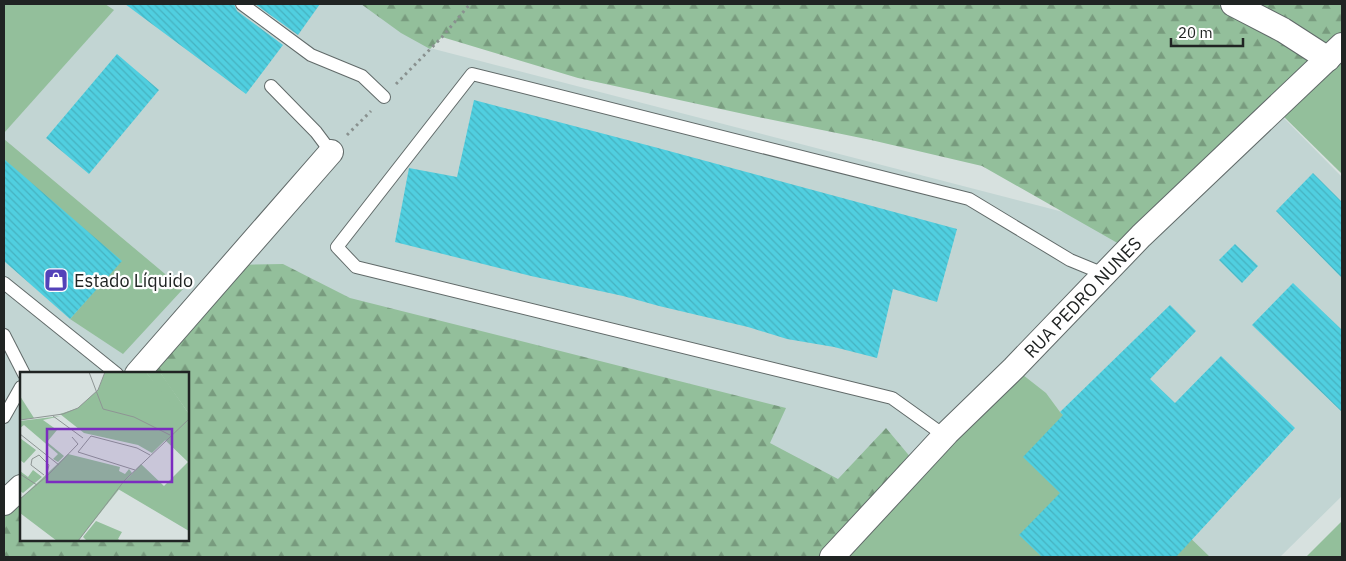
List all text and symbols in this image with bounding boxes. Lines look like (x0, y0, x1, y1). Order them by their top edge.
scale bar (1171, 15, 1244, 47)
text: 20 m (1178, 23, 1213, 42)
street label: RUA PEDRO NUNES (1019, 232, 1146, 362)
shop icon: Estado Líquido (43, 267, 69, 293)
place label: Estado Líquido (74, 269, 193, 292)
inset map (20, 372, 189, 541)

